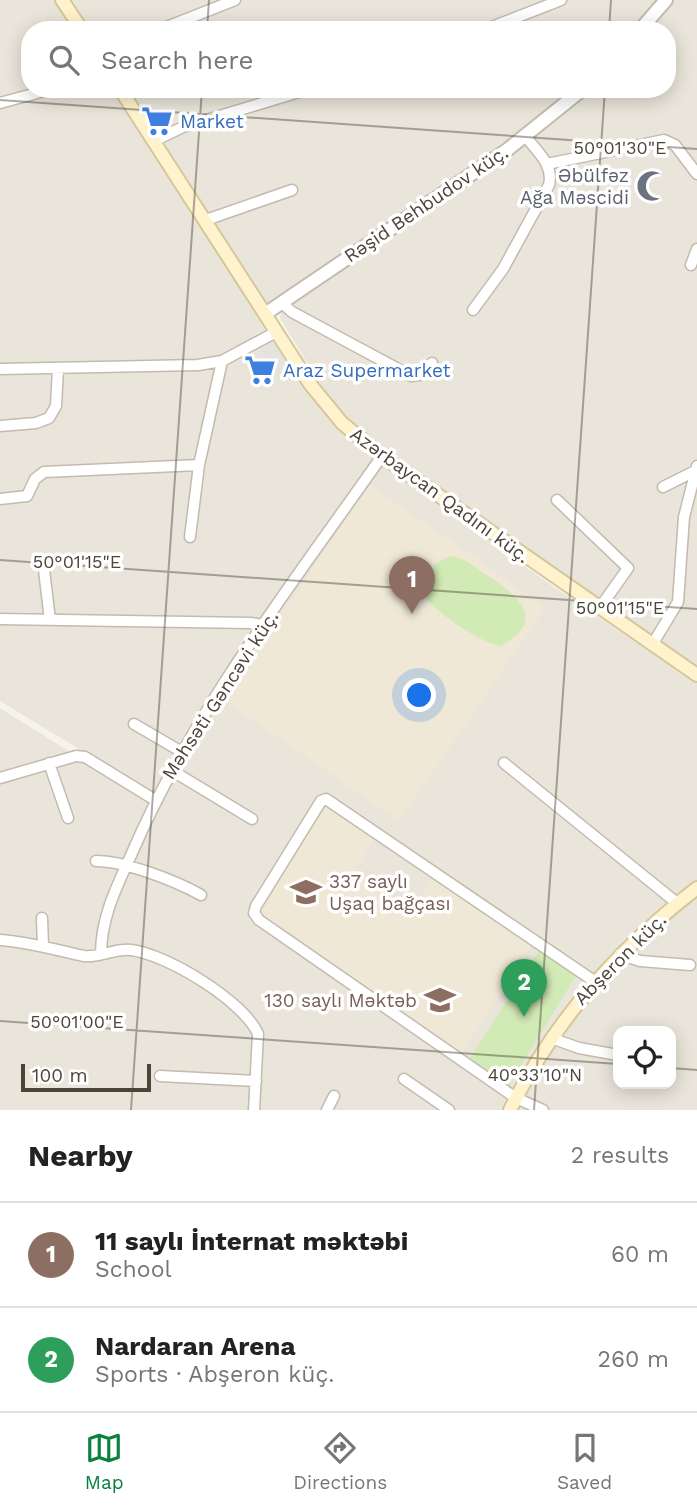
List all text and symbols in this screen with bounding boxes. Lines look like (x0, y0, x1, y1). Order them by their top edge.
search box (21, 21, 676, 98)
icon: search (45, 41, 83, 79)
text: Search here (101, 45, 253, 75)
supermarket icon: Market (140, 104, 174, 138)
place label: Market (180, 110, 244, 133)
text: 50°01'30"E (574, 137, 666, 158)
street label: Rəşid Behbudov küç. (340, 141, 512, 267)
place label: Əbülfəz Ağa Məscidi (520, 164, 629, 209)
mosque icon: Əbülfəz Ağa Məscidi (635, 169, 669, 203)
supermarket icon: Araz Supermarket (243, 353, 277, 387)
place label: Araz Supermarket (283, 359, 451, 382)
street label: Azərbaycan Qadını küç. (346, 422, 534, 568)
text: 50°01'15"E (33, 551, 121, 572)
pin: 1 (389, 556, 435, 614)
text: 50°01'15"E (576, 597, 664, 618)
street label: Məhsəti Gəncəvi küç. (157, 606, 283, 784)
your location (402, 678, 436, 712)
place label: 337 saylı Uşaq bağçası (329, 870, 451, 915)
school or university icon: 337 saylı Uşaq bağçası (289, 875, 323, 909)
street label: Abşeron küç. (569, 908, 671, 1010)
pin: 2 (501, 959, 547, 1017)
school or university icon: 130 saylı Məktəb (423, 983, 457, 1017)
place label: 130 saylı Məktəb (264, 989, 417, 1012)
text: 50°01'00"E (30, 1011, 124, 1032)
map controls (613, 1026, 676, 1089)
button: locate (613, 1026, 676, 1089)
scale bar (21, 1061, 150, 1093)
text: 100 m (32, 1064, 88, 1087)
text: 40°33'10"N (488, 1064, 582, 1085)
text: Nearby (28, 1138, 133, 1173)
text: 2 results (571, 1142, 669, 1169)
text: 11 saylı İnternat məktəbi (95, 1226, 408, 1256)
text: 1 (46, 1241, 56, 1268)
text: 60 m (611, 1241, 669, 1268)
text: School (95, 1256, 172, 1283)
text: Nardaran Arena (95, 1331, 296, 1361)
text: 2 (44, 1346, 58, 1373)
text: 260 m (598, 1346, 669, 1373)
text: Sports · Abşeron küç. (95, 1361, 334, 1388)
tab: Map (85, 1429, 124, 1494)
tab: Directions (293, 1429, 387, 1494)
tab: Saved (557, 1429, 612, 1494)

